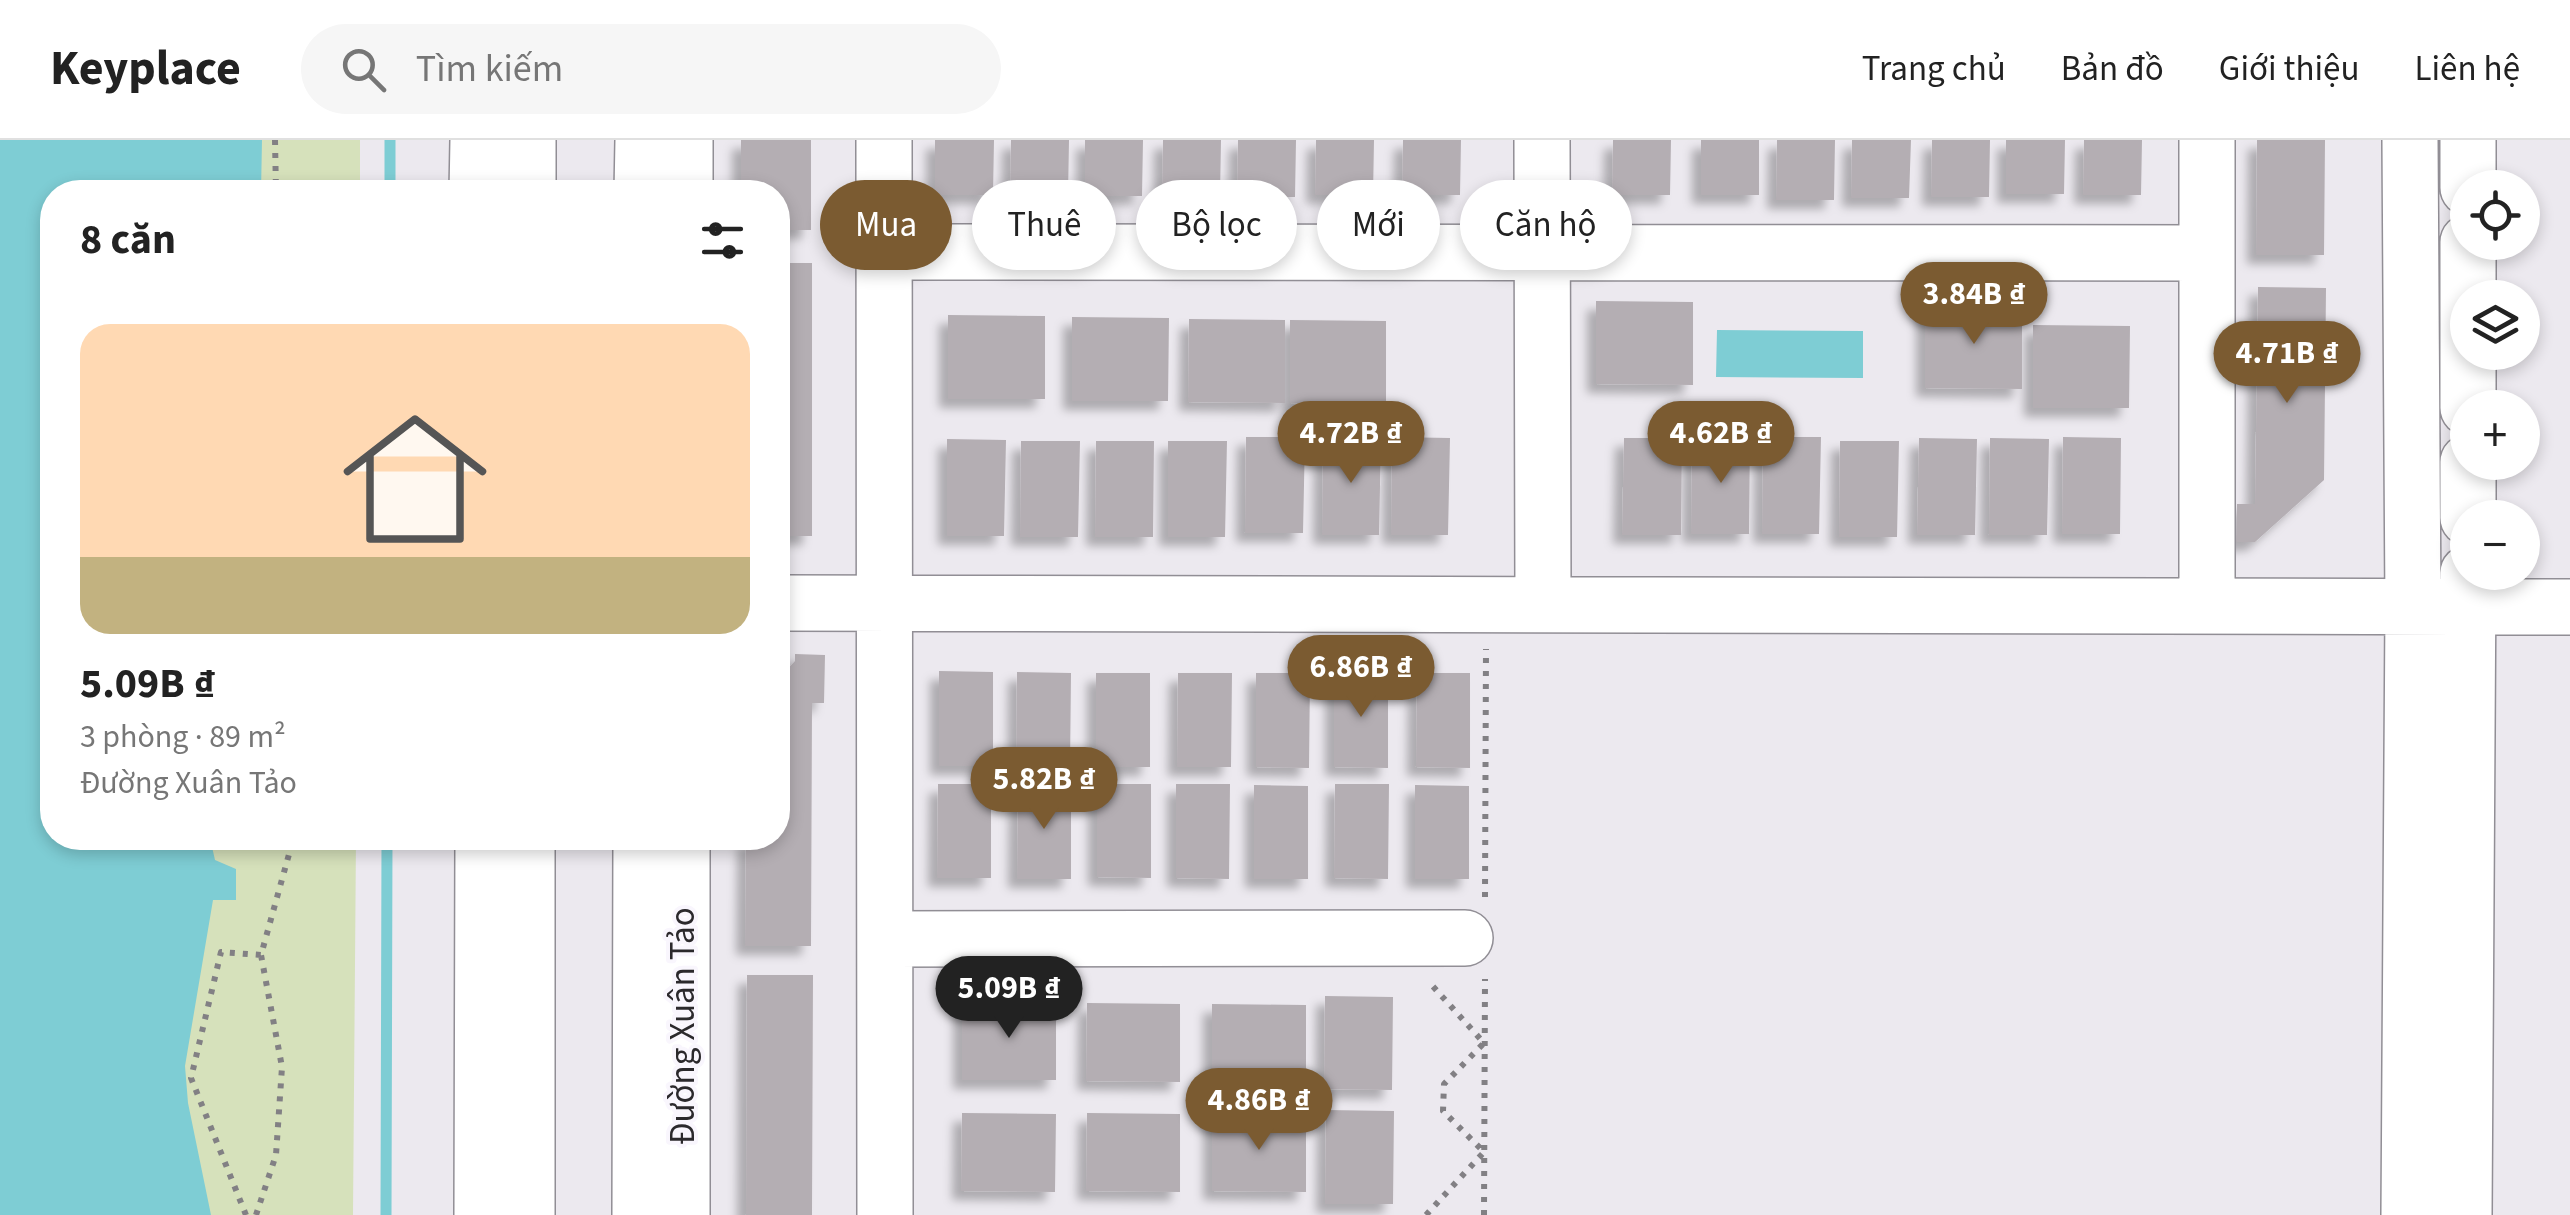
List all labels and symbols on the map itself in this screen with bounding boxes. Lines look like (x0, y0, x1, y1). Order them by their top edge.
pin: 3.84B ₫ (1882, 262, 2066, 347)
pin: 4.71B ₫ (2195, 321, 2379, 406)
pin: 4.72B ₫ (1259, 401, 1443, 486)
pin: 4.62B ₫ (1629, 401, 1813, 486)
pin: 6.86B ₫ (1269, 635, 1453, 720)
pin: 5.82B ₫ (952, 747, 1136, 832)
street label: Đường Xuân Tảo (658, 907, 708, 1145)
pin: 5.09B ₫ (917, 956, 1101, 1041)
pin: 4.86B ₫ (1167, 1068, 1351, 1153)

